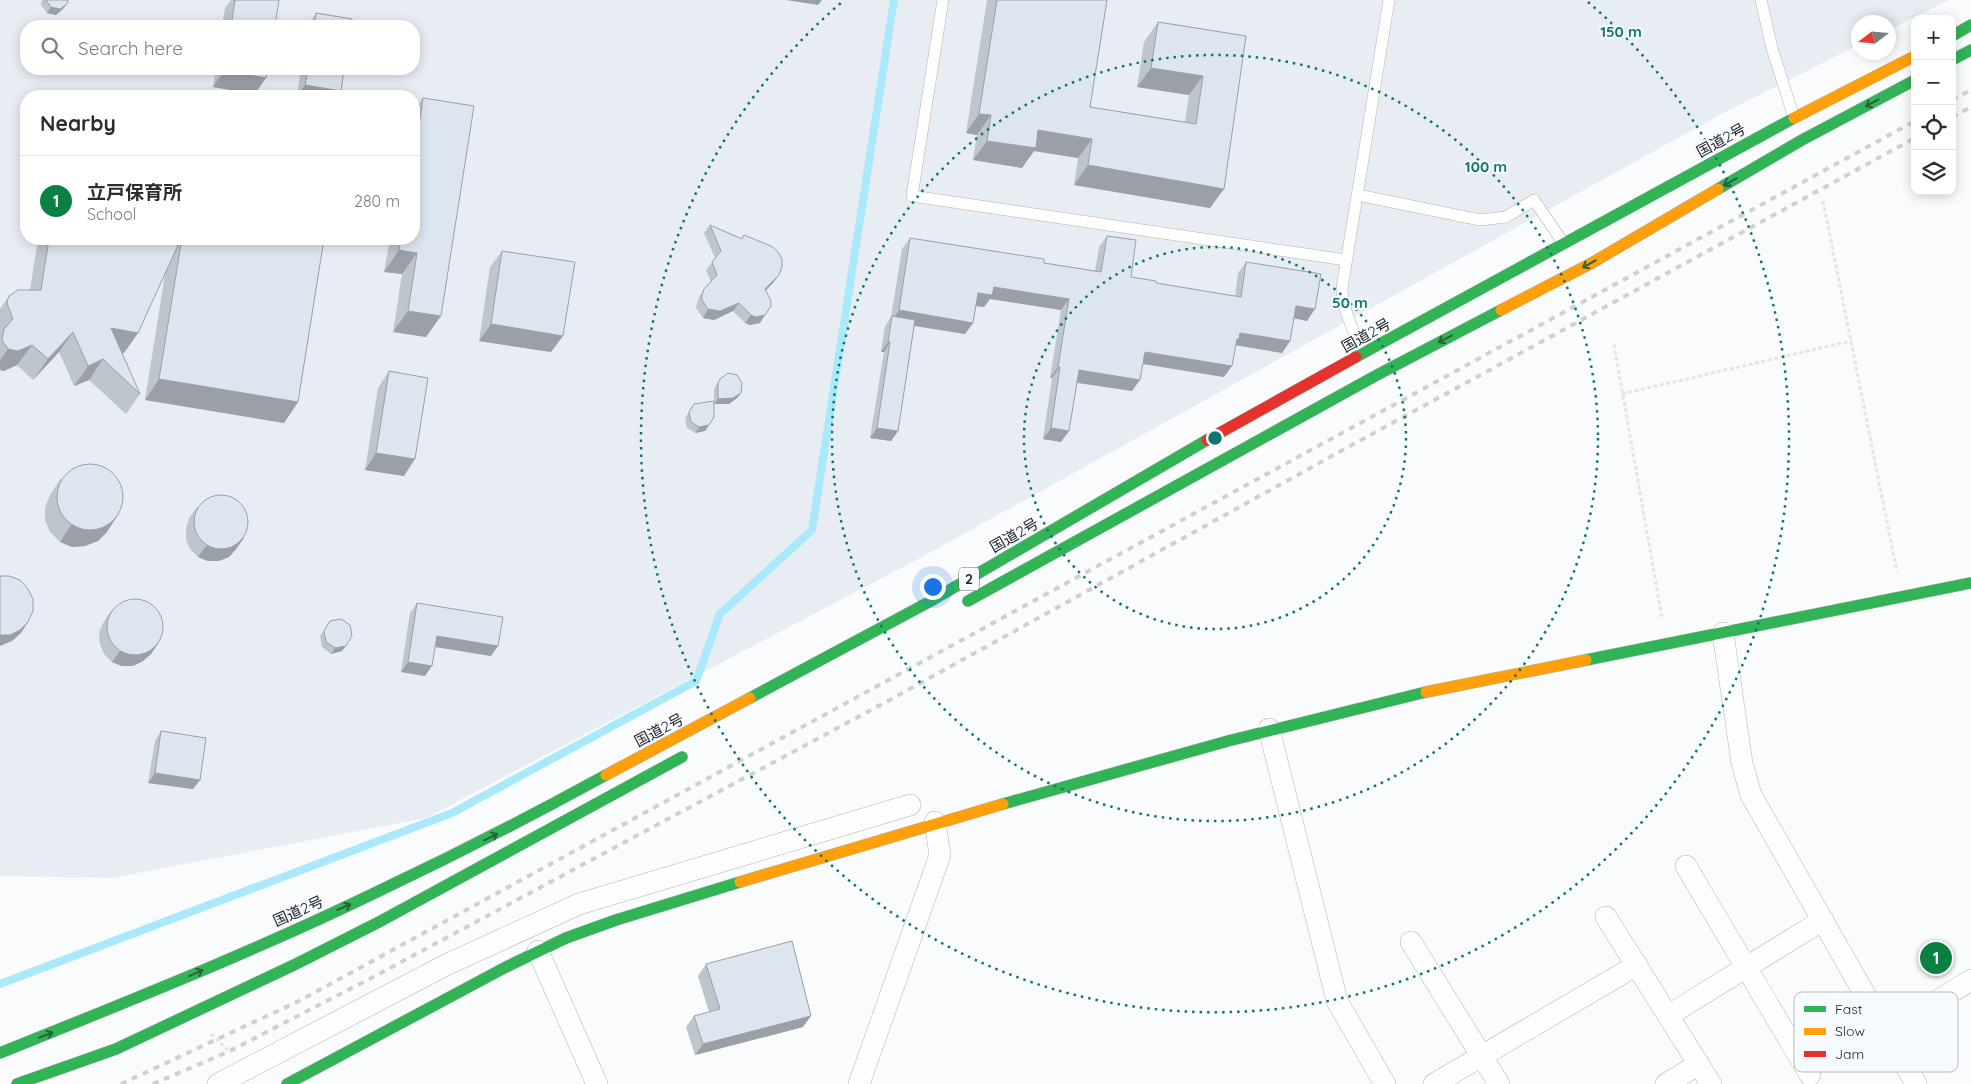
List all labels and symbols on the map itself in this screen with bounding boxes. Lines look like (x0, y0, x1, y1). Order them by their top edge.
north arrow (1851, 15, 1896, 60)
text: 150 m (1600, 22, 1642, 41)
one-way arrow (1864, 98, 1879, 108)
street label: 国道2号 (1693, 119, 1749, 161)
text: 100 m (1465, 157, 1507, 176)
one-way arrow (1723, 178, 1737, 188)
one-way arrow (1582, 259, 1597, 269)
text: 50 m (1332, 293, 1368, 312)
street label: 国道2号 (1338, 314, 1394, 356)
one-way arrow (1438, 334, 1453, 344)
centre of rings (1206, 429, 1224, 447)
street label: 国道2号 (986, 513, 1042, 557)
road number: 2 (959, 568, 979, 590)
your location (920, 574, 946, 600)
street label: 国道2号 (631, 709, 687, 751)
one-way arrow (483, 831, 498, 841)
street label: 国道2号 (270, 891, 326, 931)
one-way arrow (336, 902, 351, 911)
pin: 1 (1920, 939, 1952, 977)
one-way arrow (188, 967, 203, 977)
legend (1794, 992, 1958, 1072)
text: Fast (1835, 1000, 1863, 1018)
text: Slow (1835, 1022, 1865, 1040)
one-way arrow (37, 1030, 53, 1039)
text: Jam (1835, 1045, 1864, 1063)

